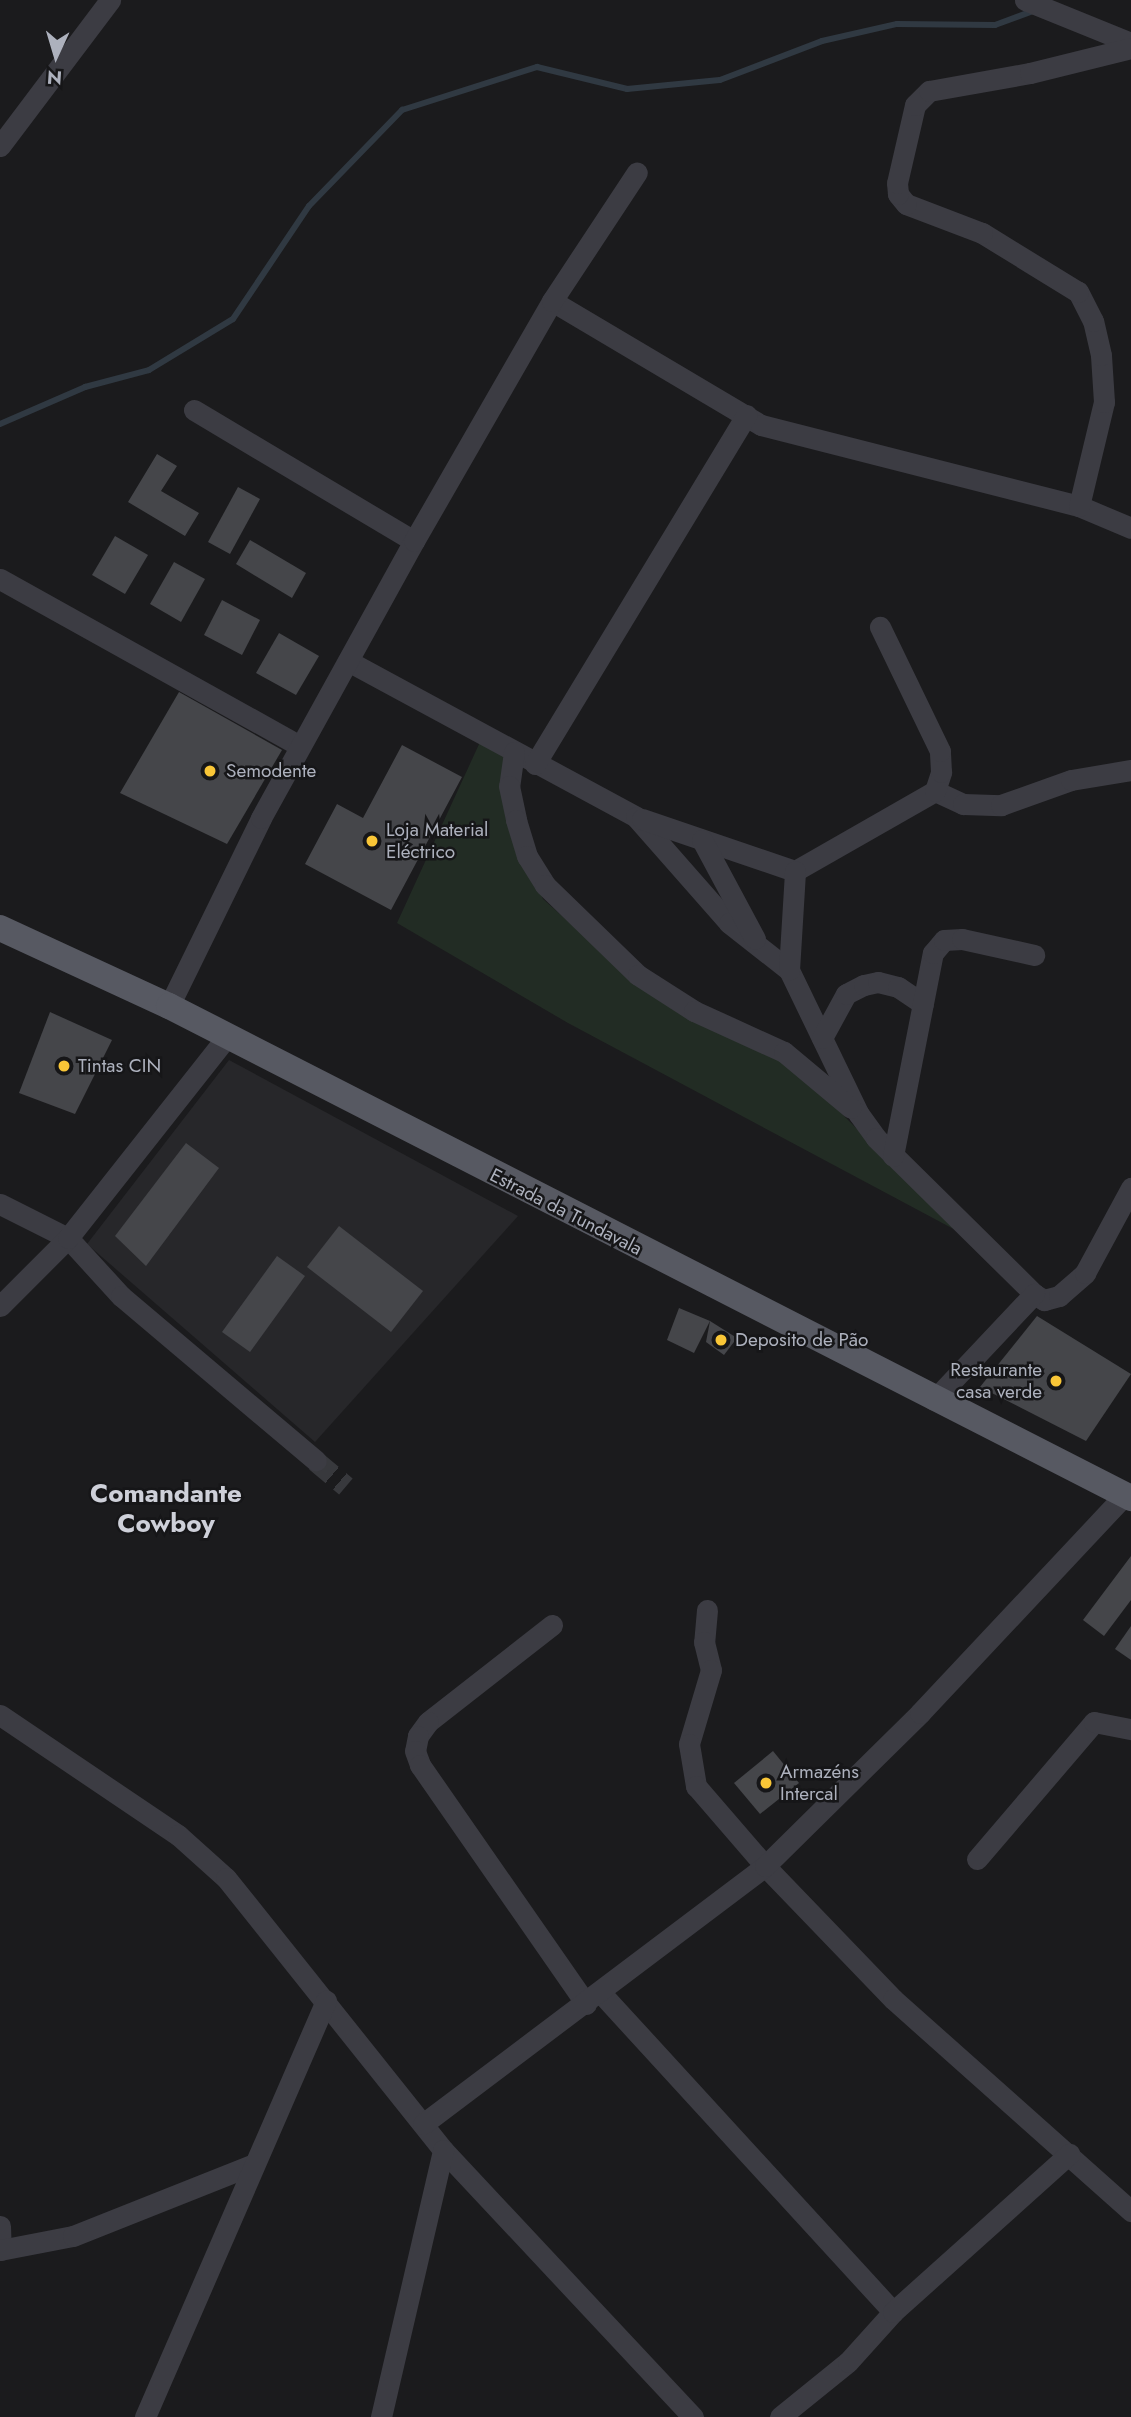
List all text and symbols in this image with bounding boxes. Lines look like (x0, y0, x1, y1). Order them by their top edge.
north arrow (21, 21, 91, 91)
text: N (46, 63, 63, 91)
place label: Semodente (226, 760, 316, 782)
marker: Semodente (200, 761, 220, 781)
place label: Loja Material Eléctrico (386, 819, 488, 863)
marker: Loja Material Eléctrico (364, 833, 380, 849)
place label: Tintas CIN (78, 1055, 161, 1077)
marker: Tintas CIN (56, 1058, 72, 1074)
street label: Estrada da Tundavala (486, 1164, 646, 1260)
place label: Deposito de Pão (735, 1329, 868, 1351)
marker: Deposito de Pão (713, 1332, 729, 1348)
place label: Restaurante casa verde (950, 1359, 1042, 1403)
marker: Restaurante casa verde (1048, 1373, 1064, 1389)
district label: Comandante Cowboy (90, 1478, 242, 1540)
place label: Armazéns Intercal (780, 1761, 859, 1805)
marker: Armazéns Intercal (758, 1775, 774, 1791)

